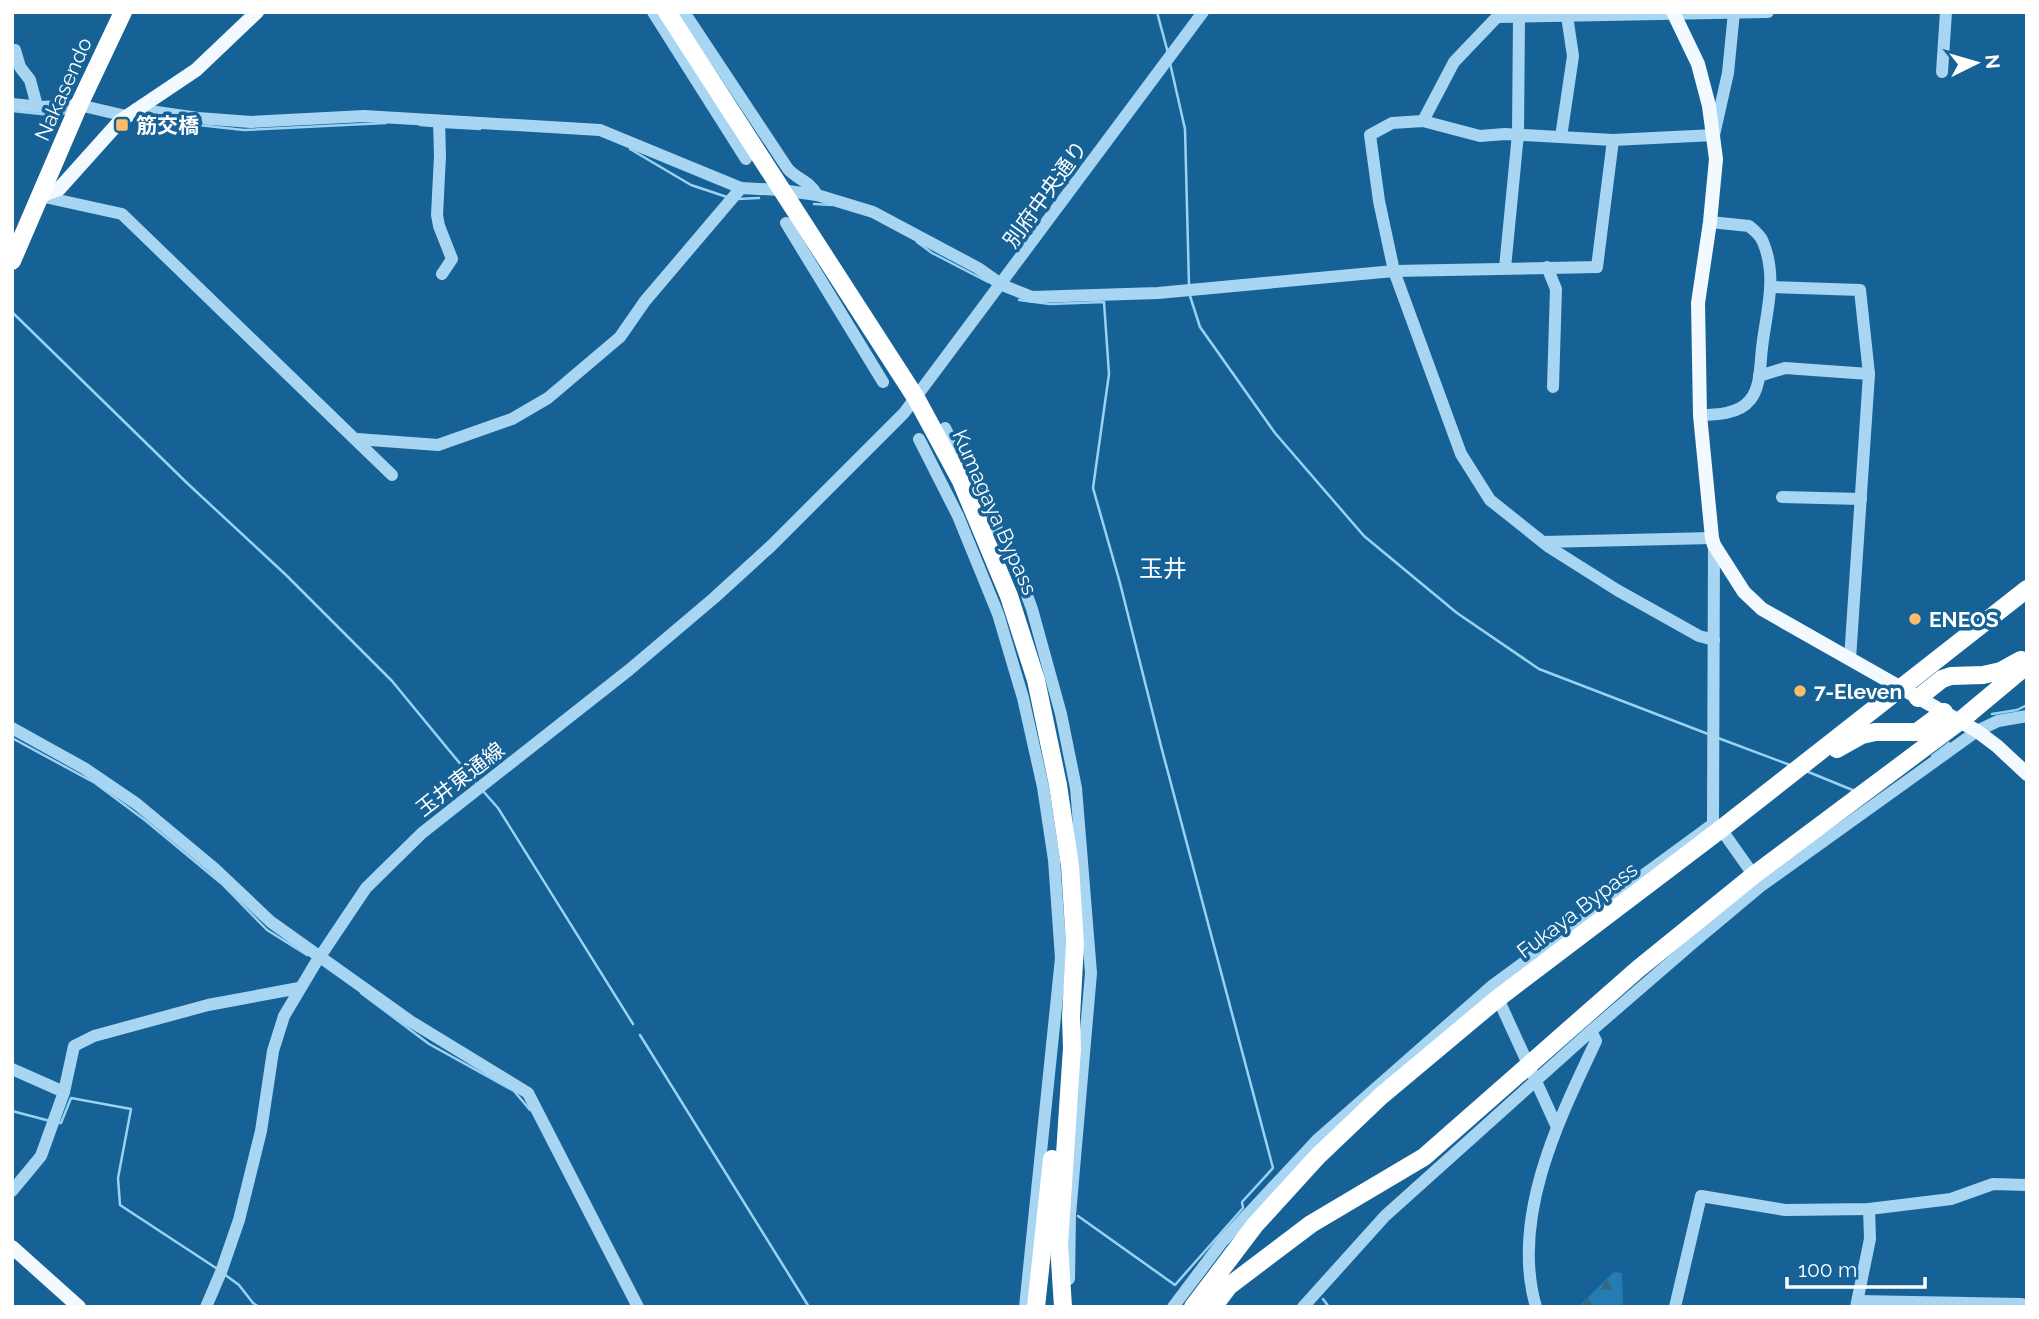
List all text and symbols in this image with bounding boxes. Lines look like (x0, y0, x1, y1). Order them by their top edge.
north arrow (1941, 28, 2011, 98)
street label: Nakasendo (29, 34, 97, 144)
text: N (1981, 53, 2005, 70)
place label: 筋交橋 (136, 113, 199, 138)
marker: 筋交橋 (114, 117, 130, 133)
street label: 別府中央通り (998, 136, 1092, 252)
street label: Kumagaya Bypass (947, 425, 1043, 599)
district label: 玉井 (1139, 554, 1187, 583)
place label: ENEOS (1929, 607, 1999, 632)
marker: ENEOS (1907, 611, 1923, 627)
place label: 7-Eleven (1814, 679, 1902, 704)
marker: 7-Eleven (1792, 683, 1808, 699)
street label: 玉井東通線 (411, 737, 509, 821)
street label: Fukaya Bypass (1512, 857, 1642, 963)
scale bar (1787, 1246, 1925, 1290)
text: 100 m (1798, 1257, 1857, 1282)

